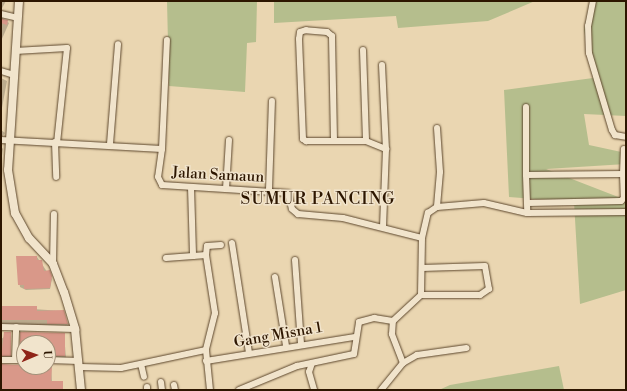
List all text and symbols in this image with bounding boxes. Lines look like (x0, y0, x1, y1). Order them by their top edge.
street label: Jalan Samaun (171, 164, 265, 186)
district label: SUMUR PANCING (240, 190, 396, 210)
street label: Gang Misna 1 (232, 318, 324, 352)
north arrow (16, 335, 56, 375)
text: U (40, 350, 54, 359)

